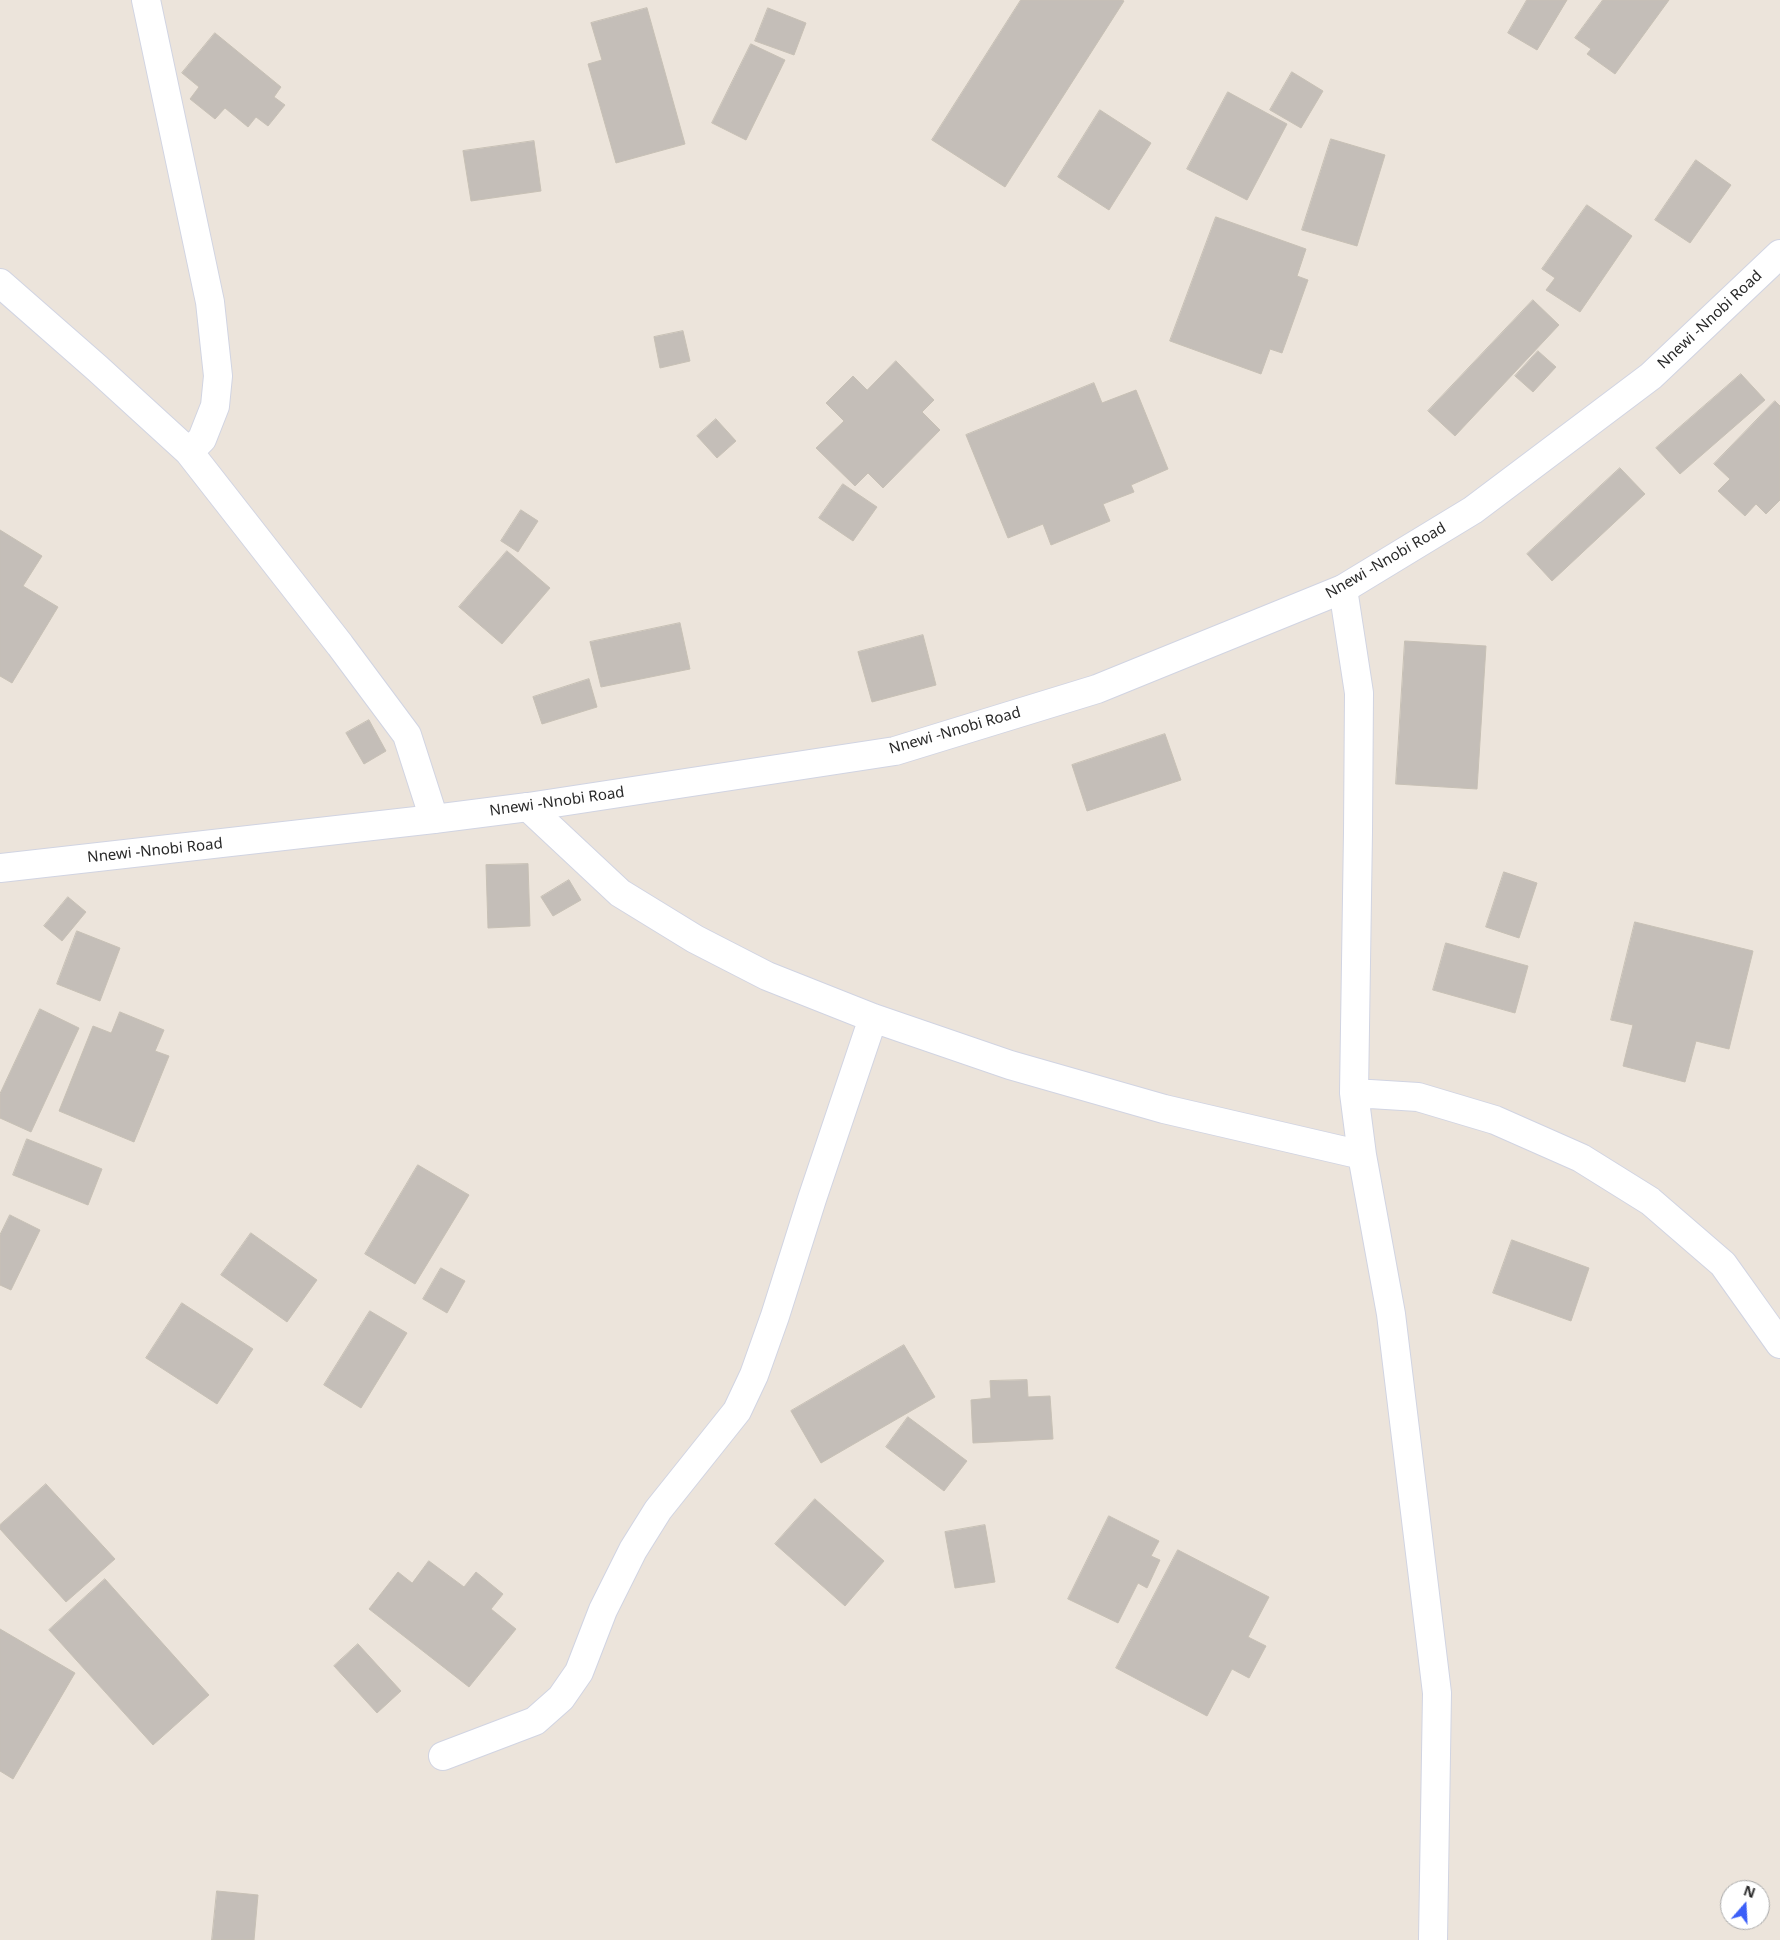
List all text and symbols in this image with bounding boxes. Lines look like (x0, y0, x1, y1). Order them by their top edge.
street label: Nnewi -Nnobi Road (1654, 267, 1766, 373)
street label: Nnewi -Nnobi Road (1323, 519, 1449, 603)
street label: Nnewi -Nnobi Road (887, 704, 1023, 758)
street label: Nnewi -Nnobi Road (488, 784, 626, 820)
street label: Nnewi -Nnobi Road (86, 835, 224, 867)
north arrow (1720, 1880, 1770, 1930)
text: N (1741, 1880, 1758, 1902)

